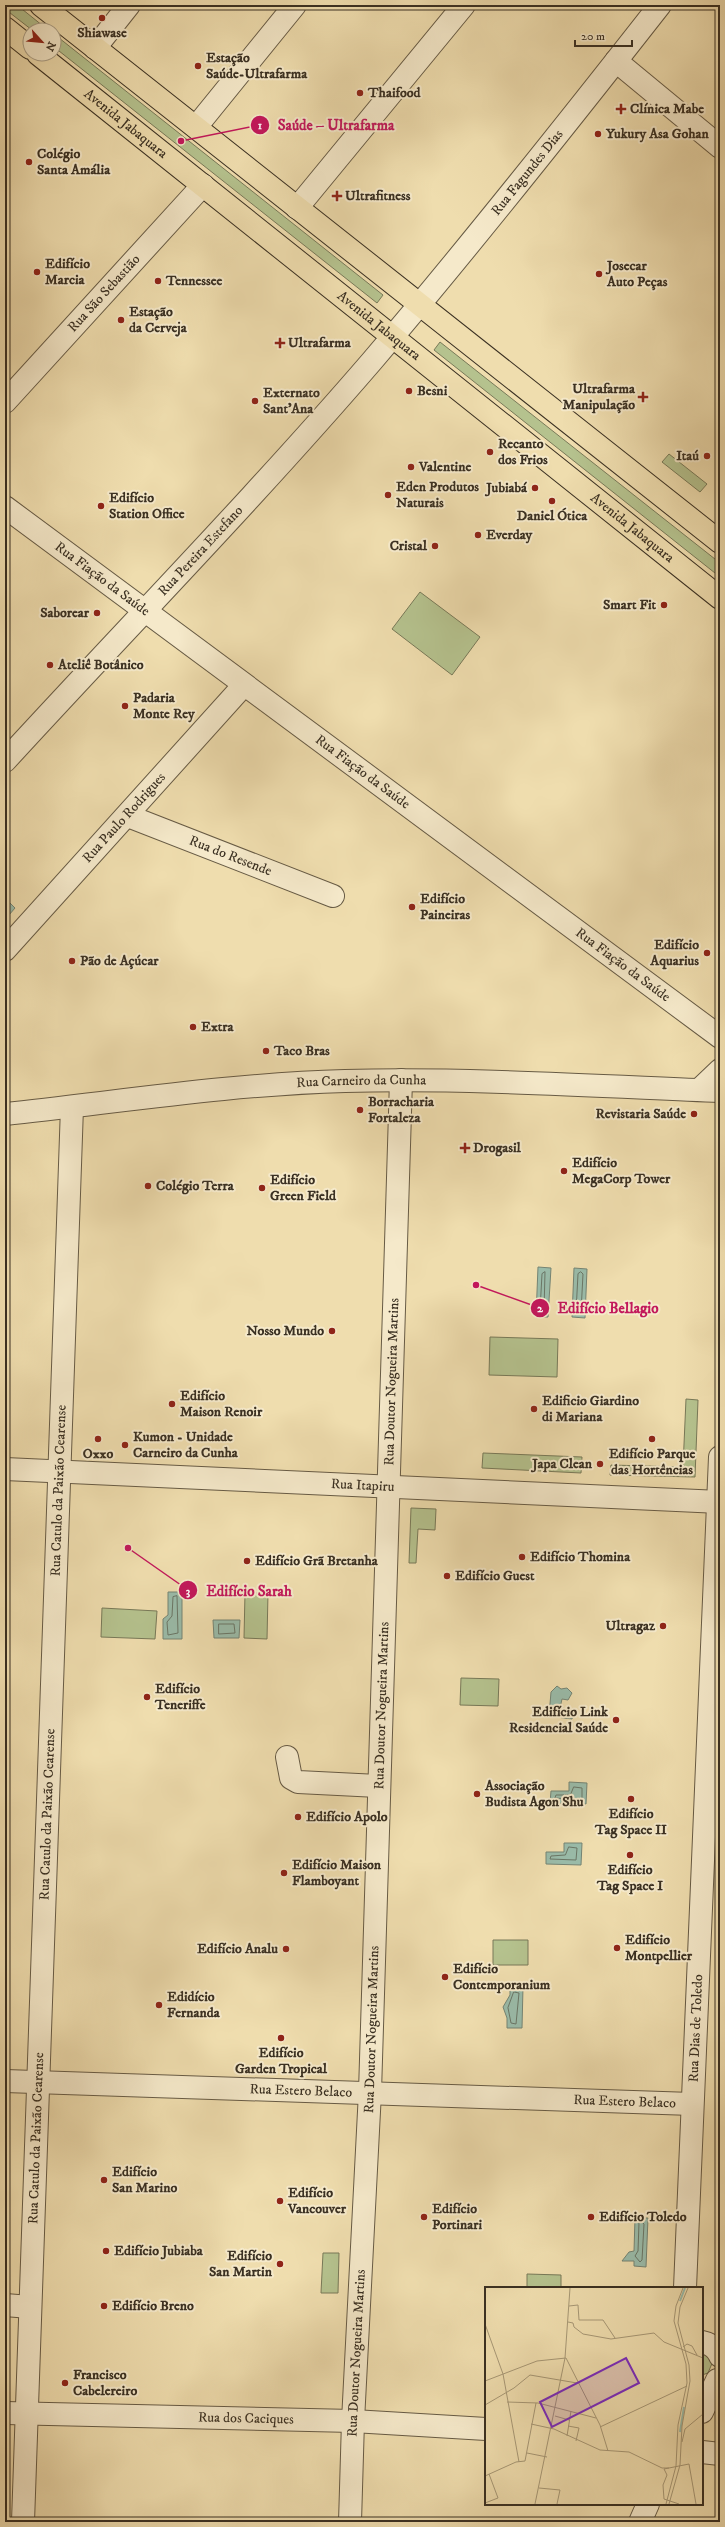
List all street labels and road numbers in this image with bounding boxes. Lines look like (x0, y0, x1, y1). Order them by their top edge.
street label: Avenida Jabaquara (80, 85, 171, 163)
street label: Rua Fagundes Dias (487, 126, 567, 219)
street label: Rua São Sebastião (64, 251, 144, 336)
street label: Avenida Jabaquara (333, 287, 424, 365)
street label: Avenida Jabaquara (587, 489, 678, 567)
street label: Rua Pereira Estefano (154, 502, 247, 600)
street label: Rua Fiação da Saúde (51, 538, 153, 620)
street label: Rua Fiação da Saúde (311, 731, 414, 813)
street label: Rua Paulo Rodrigues (79, 769, 170, 867)
street label: Rua do Resende (186, 832, 275, 880)
street label: Rua Fiação da Saúde (572, 924, 674, 1006)
street label: Rua Carneiro da Cunha (296, 1071, 426, 1092)
street label: Rua Doutor Nogueira Martins (380, 1297, 403, 1466)
street label: Rua Catulo da Paixão Cearense (47, 1404, 71, 1577)
street label: Rua Itapiru (330, 1475, 395, 1496)
street label: Rua Doutor Nogueira Martins (370, 1621, 393, 1790)
street label: Rua Catulo da Paixão Cearense (36, 1728, 59, 1901)
street label: Rua Doutor Nogueira Martins (360, 1945, 383, 2114)
street label: Rua Dias de Toledo (685, 1974, 707, 2083)
street label: Rua Catulo da Paixão Cearense (24, 2052, 48, 2224)
street label: Rua Estero Belaco (249, 2080, 353, 2102)
street label: Rua Estero Belaco (573, 2091, 676, 2112)
street label: Rua Doutor Nogueira Martins (344, 2269, 370, 2437)
street label: Rua dos Caciques (198, 2408, 294, 2429)

